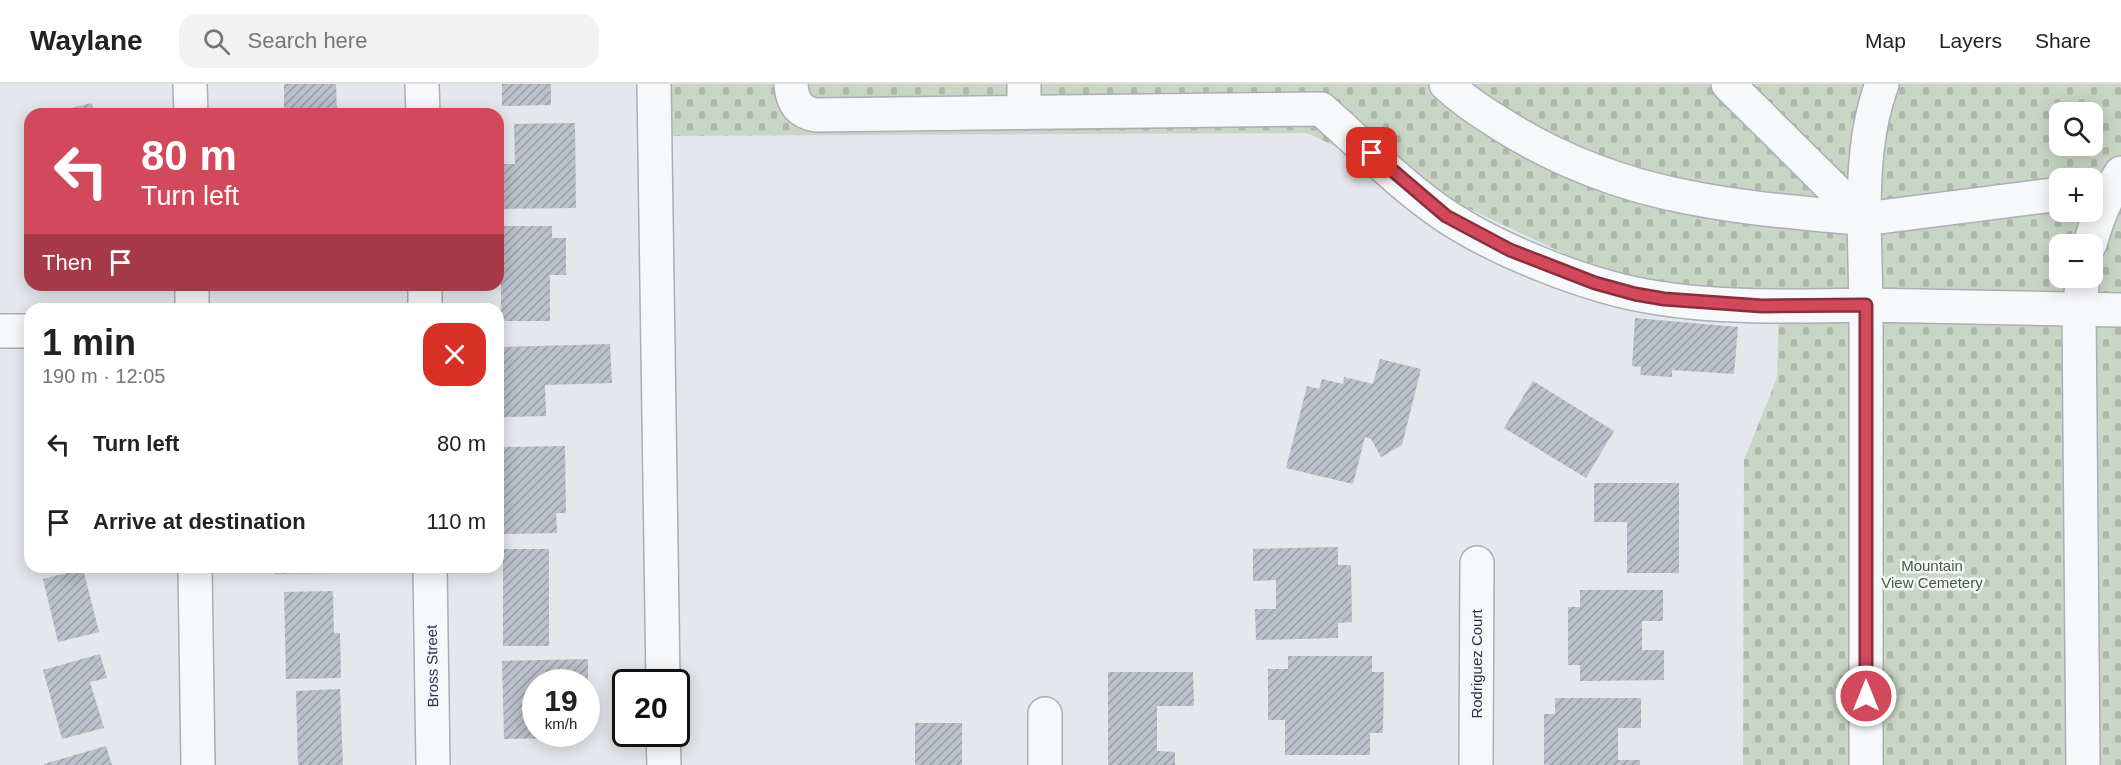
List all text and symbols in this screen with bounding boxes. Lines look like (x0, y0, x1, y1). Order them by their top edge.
search box (179, 14, 599, 68)
text: Waylane (30, 25, 143, 56)
icon: search (200, 25, 233, 58)
text: Search here (248, 28, 367, 53)
text: Map (1865, 29, 1906, 52)
text: Layers (1939, 29, 2002, 52)
text: Share (2035, 29, 2091, 52)
map controls (2049, 102, 2103, 288)
button: search (2049, 102, 2103, 156)
pin (1346, 127, 1397, 178)
icon: left (42, 132, 120, 210)
text: 80 m (141, 132, 237, 179)
icon: arrive (1355, 136, 1388, 169)
button: + (2049, 168, 2103, 222)
text: Turn left (141, 181, 239, 211)
button: − (2049, 234, 2103, 288)
icon: arrive (104, 246, 137, 279)
text: Then (42, 250, 92, 275)
text: 1 min (42, 322, 136, 363)
button: close (423, 323, 486, 386)
text: 190 m · 12:05 (42, 365, 165, 387)
icon: left (42, 428, 75, 461)
text: Turn left (93, 431, 179, 456)
text: 80 m (437, 431, 486, 456)
icon: arrive (42, 506, 75, 539)
text: Arrive at destination (93, 509, 306, 534)
text: 110 m (426, 509, 486, 534)
park label: Mountain View Cemetery (1881, 557, 1983, 591)
street label: Rodriguez Court (1468, 609, 1485, 719)
street label: Bross Street (423, 624, 441, 707)
position arrow (1834, 664, 1898, 728)
speed limit sign: 20 (612, 669, 690, 747)
text: 19 (544, 684, 578, 717)
text: km/h (545, 715, 577, 732)

